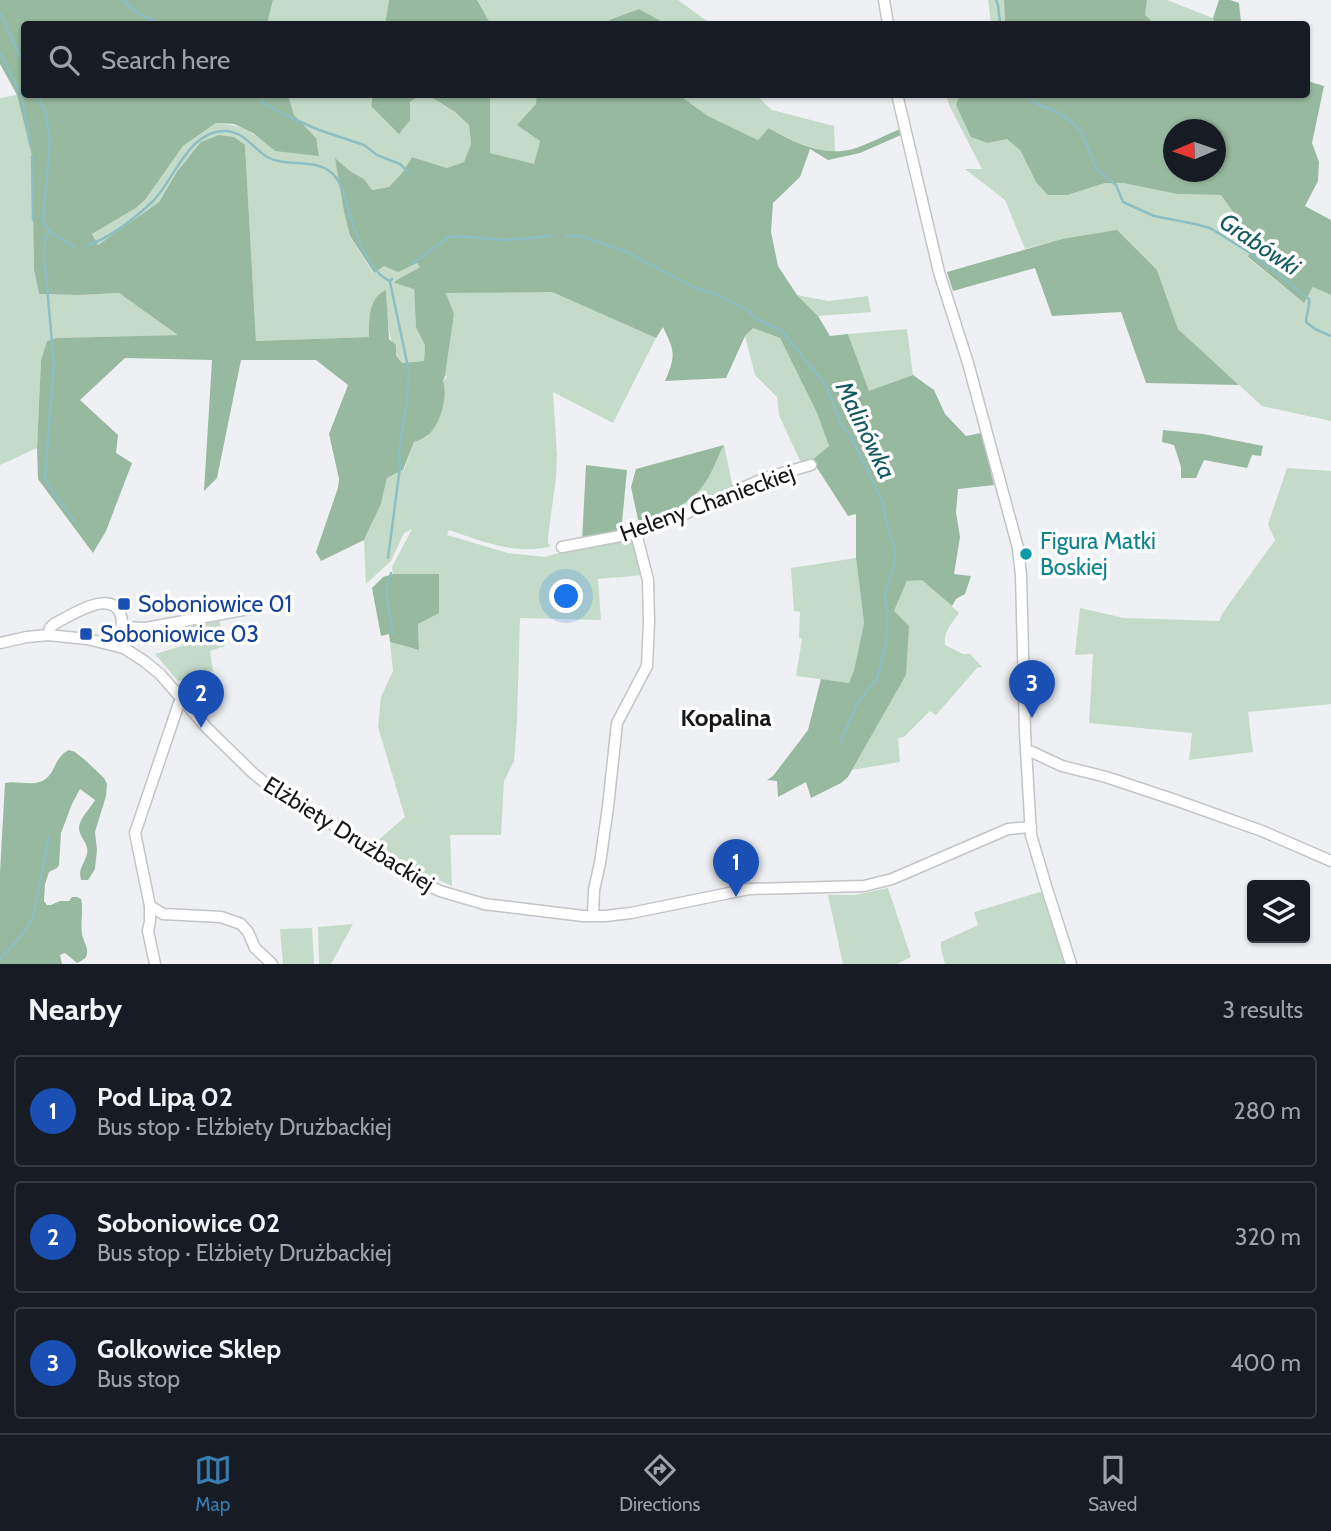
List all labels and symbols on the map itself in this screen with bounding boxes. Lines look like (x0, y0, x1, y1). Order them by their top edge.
north arrow (1163, 119, 1226, 182)
water label: Grabówki (1214, 207, 1307, 282)
water label: Malinówka (829, 375, 902, 484)
street label: Heleny Chanieckiej (616, 458, 798, 548)
place label: Figura Matki Boskiej (1040, 527, 1156, 581)
marker: Figura Matki Boskiej (1018, 546, 1034, 562)
your location (549, 579, 583, 613)
place label: Soboniowice 01 (138, 590, 292, 618)
marker: Soboniowice 01 (116, 596, 132, 612)
place label: Soboniowice 03 (100, 620, 259, 648)
marker: Soboniowice 03 (78, 626, 94, 642)
pin: 3 (1009, 660, 1055, 718)
pin: 2 (178, 670, 224, 728)
district label: Kopalina (681, 703, 771, 732)
street label: Elżbiety Drużbackiej (259, 770, 439, 898)
pin: 1 (713, 839, 759, 897)

